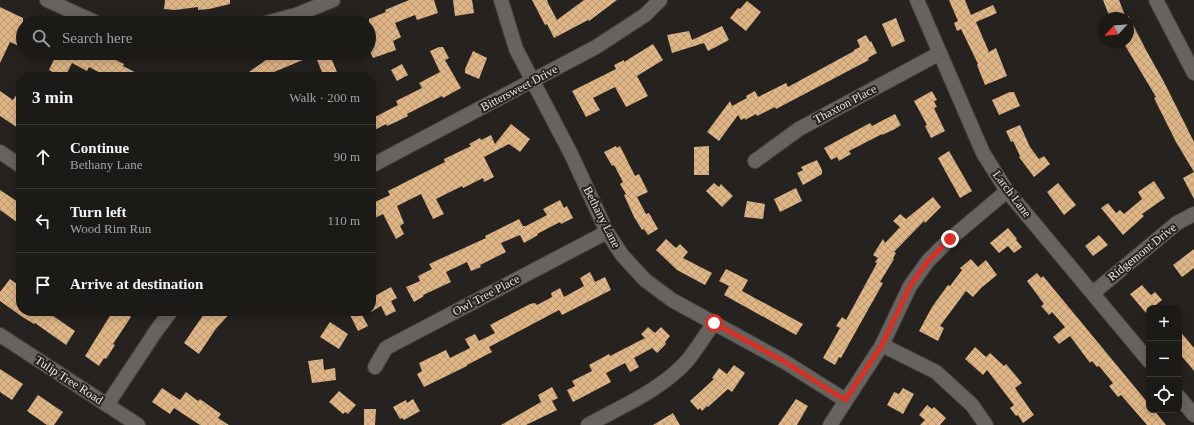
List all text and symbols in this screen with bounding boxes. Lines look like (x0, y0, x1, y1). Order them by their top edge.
north arrow (1098, 12, 1134, 48)
search box (16, 16, 376, 60)
icon: search (30, 27, 52, 49)
text: Search here (62, 30, 132, 46)
street label: Bittersweet Drive (478, 62, 560, 114)
street label: Thaxton Place (811, 82, 879, 126)
text: 3 min (32, 88, 73, 107)
text: Walk · 200 m (289, 90, 360, 105)
text: Continue (70, 140, 129, 156)
icon: ahead (32, 146, 54, 168)
text: 90 m (334, 149, 360, 164)
text: Bethany Lane (70, 157, 143, 172)
street label: Larch Lane (990, 168, 1034, 220)
street label: Bethany Lane (581, 184, 623, 250)
text: Turn left (70, 204, 127, 220)
icon: left (32, 210, 54, 232)
text: 110 m (328, 213, 360, 228)
street label: Ridgemont Drive (1105, 220, 1179, 284)
text: Wood Rim Run (70, 221, 151, 236)
route end (941, 230, 959, 248)
street label: Owl Tree Place (450, 271, 522, 319)
icon: arrive (32, 274, 54, 296)
text: Arrive at destination (70, 276, 203, 292)
map controls (1146, 305, 1182, 413)
button: + (1146, 305, 1182, 341)
route start (705, 314, 723, 332)
button: − (1146, 341, 1182, 377)
street label: Tulip Tree Road (32, 353, 106, 407)
button: locate (1146, 377, 1182, 413)

